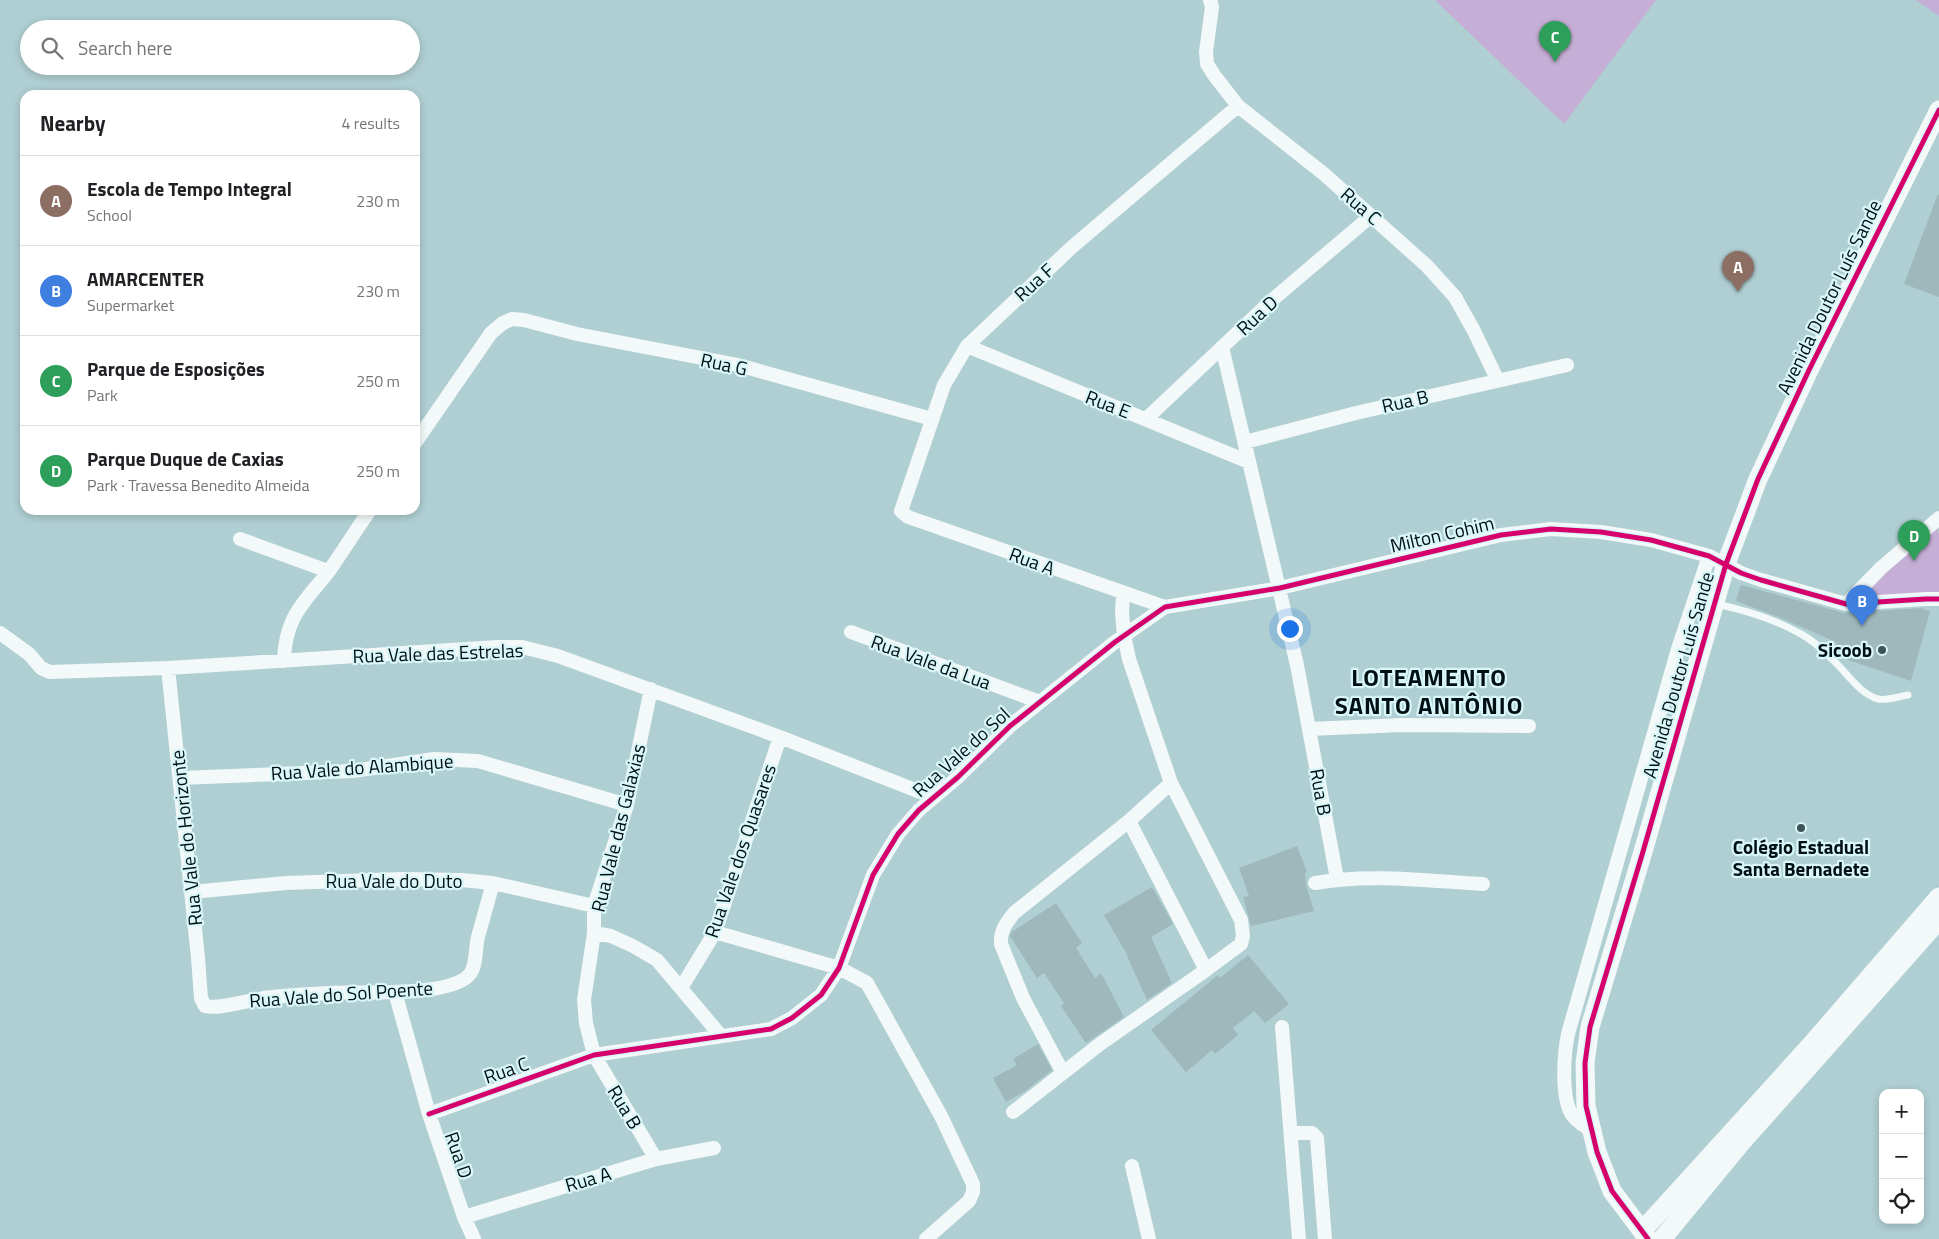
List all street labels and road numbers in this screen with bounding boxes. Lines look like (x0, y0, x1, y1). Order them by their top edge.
street label: Rua C (1335, 180, 1388, 232)
street label: Avenida Doutor Luís Sande (1769, 195, 1888, 399)
street label: Rua F (1007, 256, 1060, 308)
street label: Rua D (1229, 288, 1284, 342)
street label: Rua G (698, 344, 750, 383)
street label: Rua B (1379, 381, 1431, 420)
street label: Rua E (1082, 382, 1135, 425)
street label: Milton Cohim (1387, 507, 1497, 560)
street label: Rua A (1005, 539, 1059, 582)
street label: Avenida Doutor Luís Sande (1634, 568, 1721, 781)
street label: Rua Vale da Lua (867, 626, 996, 697)
street label: Rua Vale das Estrelas (352, 635, 524, 670)
street label: Rua Vale do Sol (905, 700, 1016, 803)
street label: Rua Vale das Galaxias (583, 741, 652, 915)
street label: Rua Vale do Alambique (270, 746, 454, 787)
street label: Rua Vale do Horizonte (162, 749, 209, 927)
street label: Rua Vale dos Quasares (696, 760, 783, 942)
street label: Rua B (1303, 766, 1340, 818)
street label: Rua Vale do Duto (326, 866, 462, 895)
street label: Rua Vale do Sol Poente (248, 973, 434, 1014)
street label: Rua C (479, 1048, 532, 1091)
street label: Rua B (601, 1079, 650, 1134)
street label: Rua D (438, 1128, 481, 1182)
street label: Rua A (561, 1158, 614, 1199)

